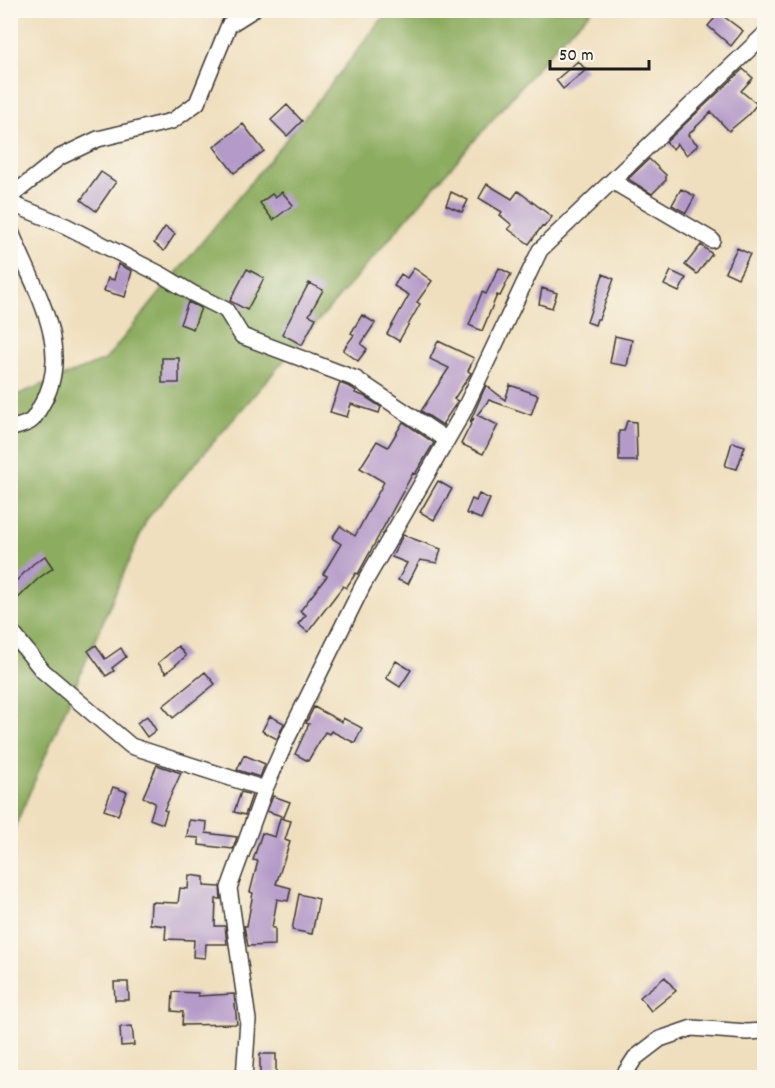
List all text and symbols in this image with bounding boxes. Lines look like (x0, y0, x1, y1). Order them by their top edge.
scale bar (550, 33, 649, 71)
text: 50 m (559, 44, 594, 69)

